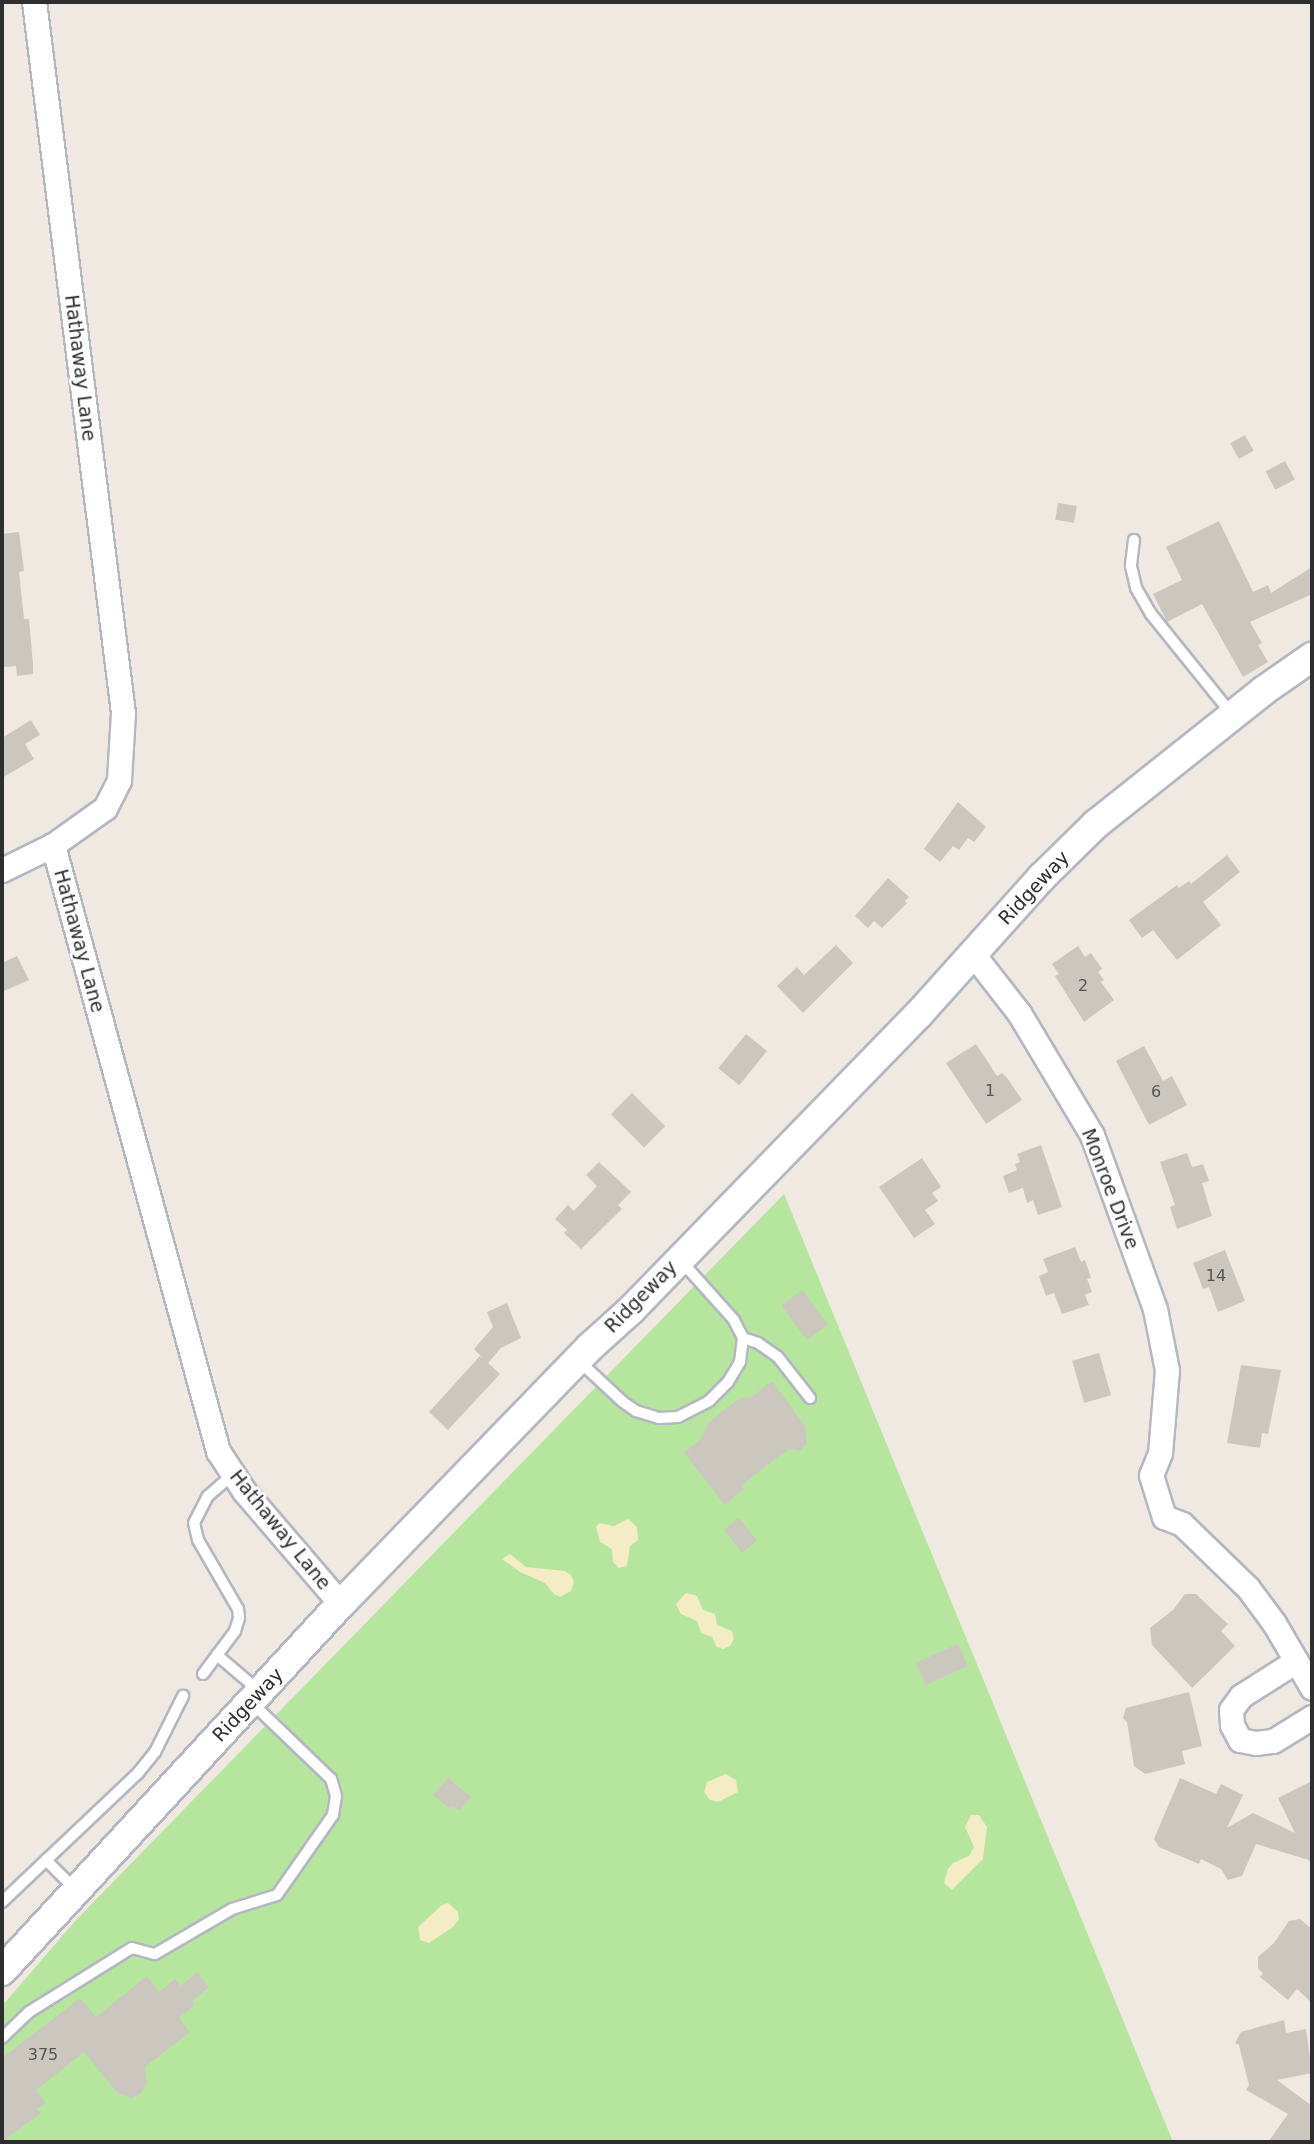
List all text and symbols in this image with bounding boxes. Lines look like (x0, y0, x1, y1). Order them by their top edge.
street label: Hathaway Lane (60, 293, 100, 443)
street label: Ridgeway (994, 846, 1074, 930)
street label: Hathaway Lane (49, 867, 109, 1015)
house number: 2 (1078, 976, 1088, 996)
house number: 1 (985, 1081, 995, 1101)
house number: 6 (1151, 1082, 1161, 1102)
street label: Monroe Drive (1077, 1125, 1143, 1253)
street label: Ridgeway (600, 1256, 682, 1338)
house number: 14 (1206, 1266, 1226, 1286)
street label: Hathaway Lane (225, 1466, 335, 1594)
street label: Ridgeway (208, 1663, 288, 1747)
house number: 375 (28, 2045, 58, 2065)

